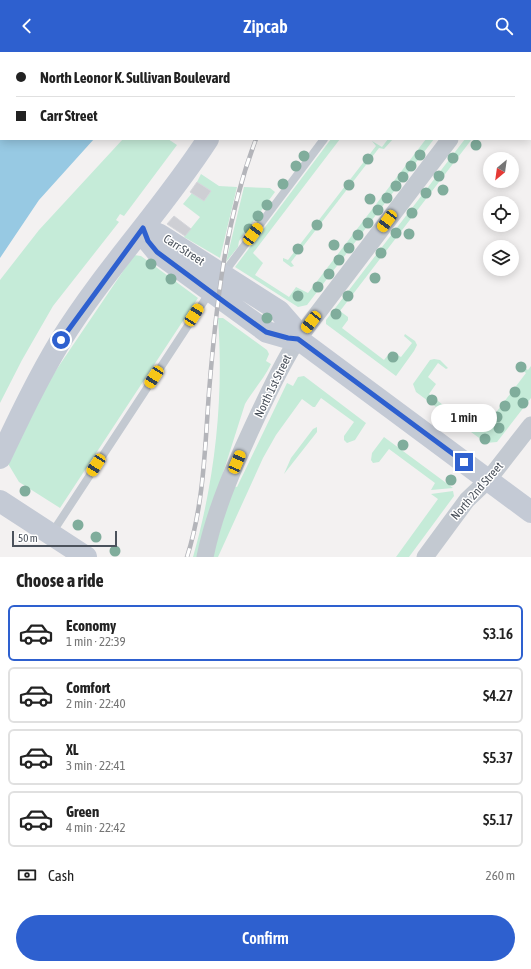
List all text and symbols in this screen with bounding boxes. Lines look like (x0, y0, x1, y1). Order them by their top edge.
icon: back (16, 15, 38, 37)
icon: search (493, 15, 515, 37)
text: Zipcab (243, 16, 288, 37)
text: North Leonor K. Sullivan Boulevard (40, 69, 230, 86)
text: Carr Street (40, 107, 98, 124)
north arrow (483, 152, 519, 188)
map controls (483, 152, 519, 276)
button: locate (483, 196, 519, 232)
car (375, 208, 399, 234)
car (241, 221, 265, 247)
street label: Carr Street (161, 232, 208, 269)
button: layers (483, 240, 519, 276)
car (182, 302, 206, 328)
car (299, 309, 323, 335)
route start (52, 331, 70, 349)
street label: North 1st Street (252, 352, 295, 420)
car (142, 364, 166, 390)
callout: 1 min (431, 404, 497, 432)
text: 1 min (451, 410, 477, 425)
car (227, 449, 247, 475)
car (84, 452, 108, 478)
route end (455, 453, 473, 471)
street label: North 2nd Street (448, 459, 506, 523)
scale bar (12, 529, 117, 548)
text: 50 m (18, 532, 38, 544)
text: Choose a ride (16, 570, 104, 591)
icon: car (18, 615, 54, 651)
text: Economy (66, 617, 116, 634)
text: $3.16 (483, 625, 513, 642)
text: 1 min · 22:39 (66, 634, 126, 649)
icon: car (18, 677, 54, 713)
text: Comfort (66, 679, 110, 696)
text: $4.27 (483, 687, 513, 704)
text: 2 min · 22:40 (66, 696, 126, 711)
icon: car (18, 739, 54, 775)
text: XL (66, 741, 79, 758)
text: $5.37 (483, 749, 513, 766)
text: 3 min · 22:41 (66, 758, 126, 773)
icon: car (18, 801, 54, 837)
text: Green (66, 803, 99, 820)
text: $5.17 (483, 811, 513, 828)
text: 4 min · 22:42 (66, 820, 126, 835)
icon: cash (16, 864, 38, 886)
text: Cash (48, 867, 74, 884)
text: 260 m (486, 868, 515, 883)
button: Confirm (16, 915, 515, 961)

